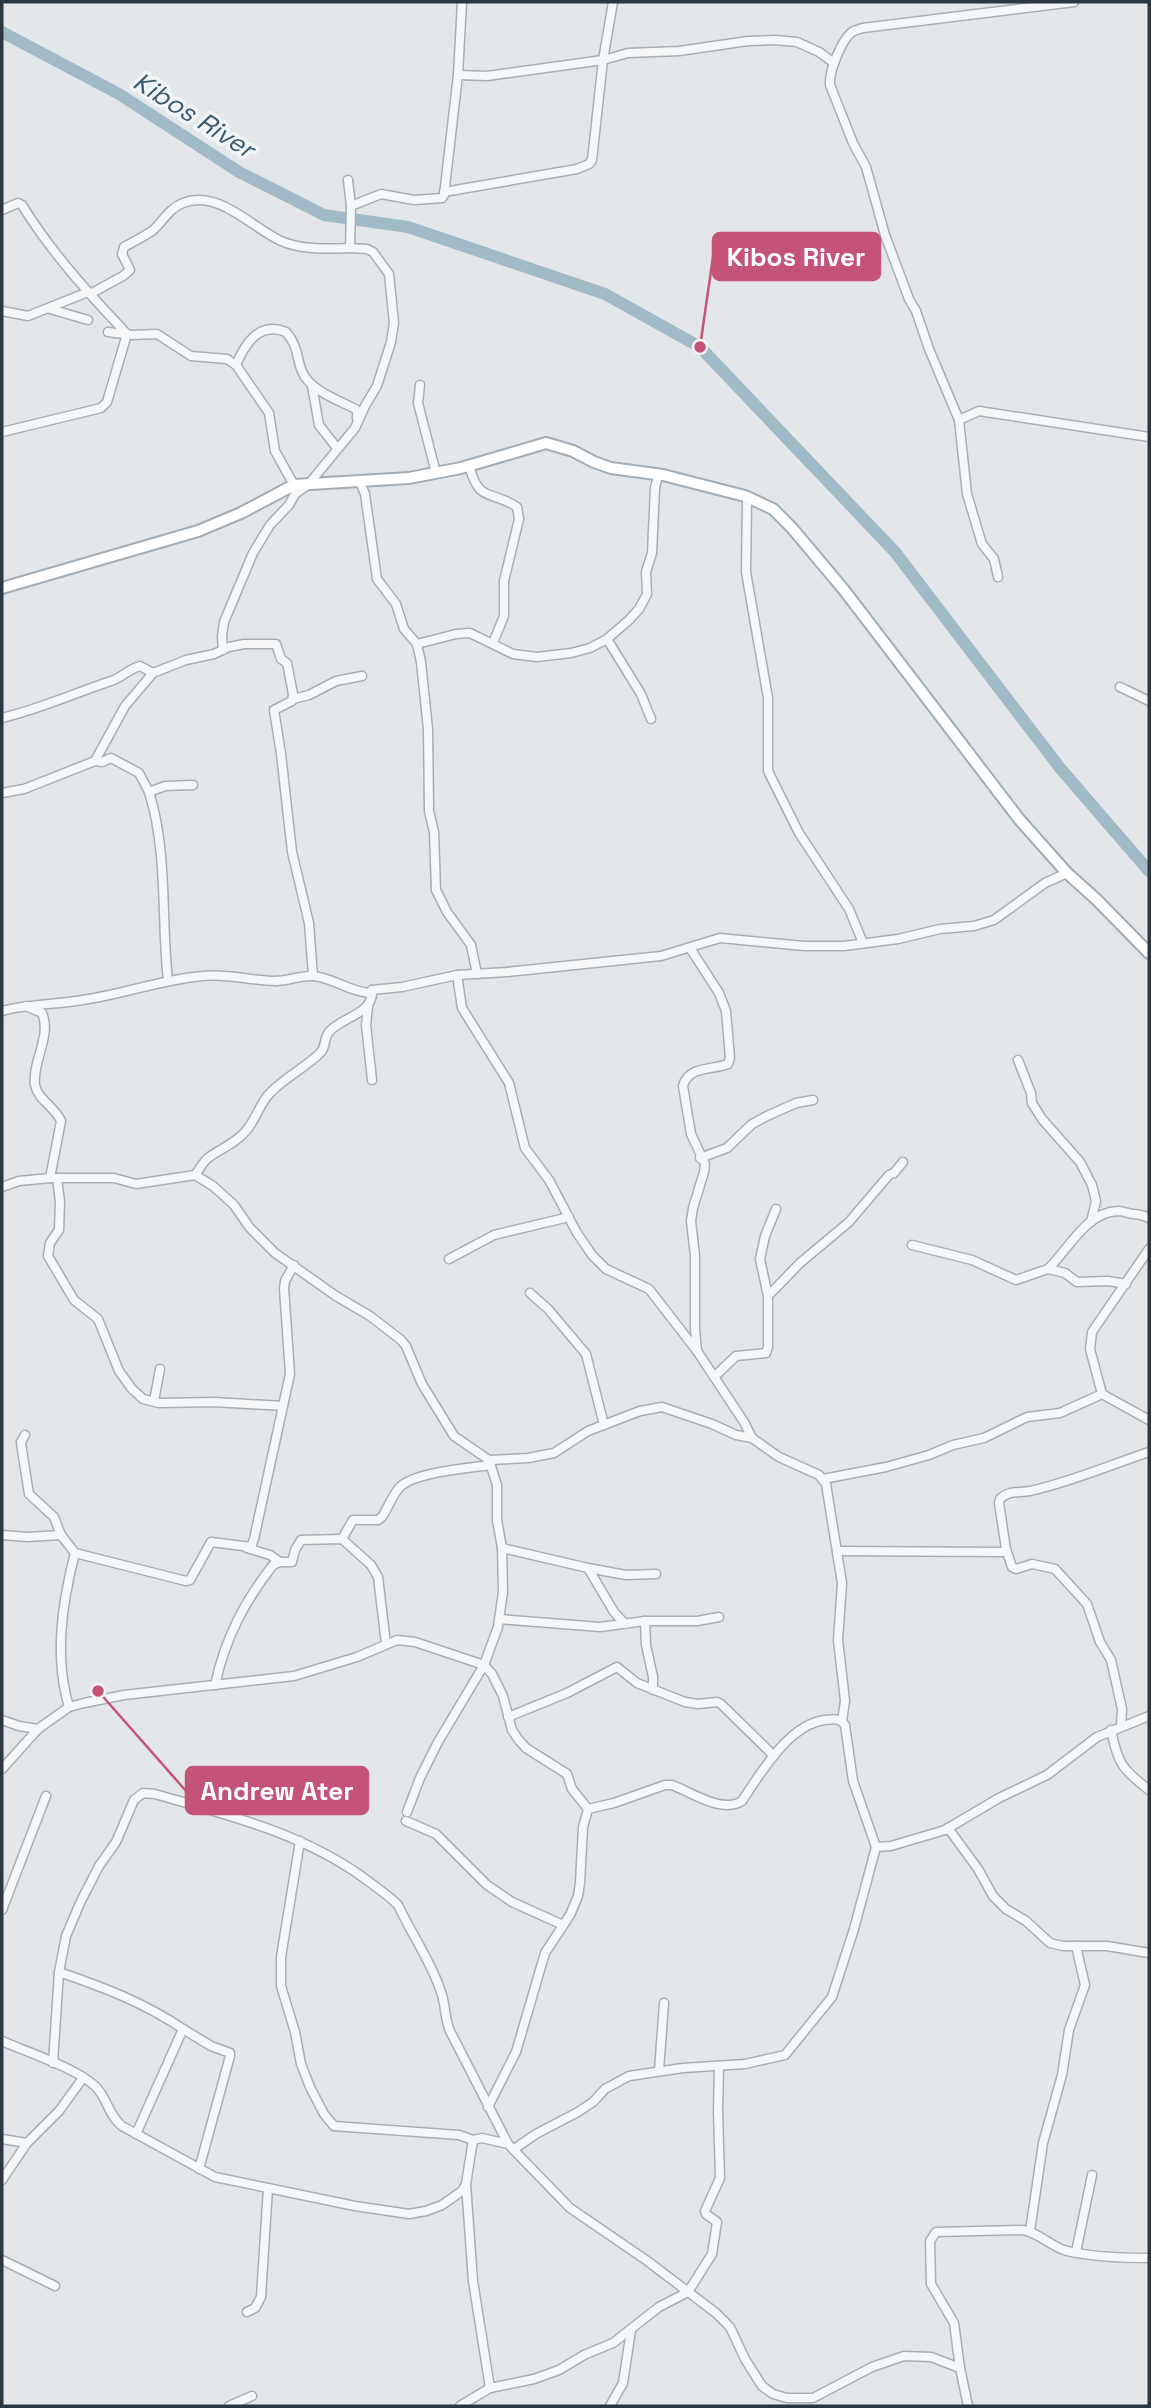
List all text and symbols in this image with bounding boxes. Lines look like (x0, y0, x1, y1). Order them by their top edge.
water label: Kibos River (127, 64, 264, 167)
callout: Kibos River (713, 233, 880, 280)
text: Kibos River (727, 240, 865, 274)
callout: Andrew Ater (186, 1767, 368, 1814)
text: Andrew Ater (200, 1774, 354, 1808)

